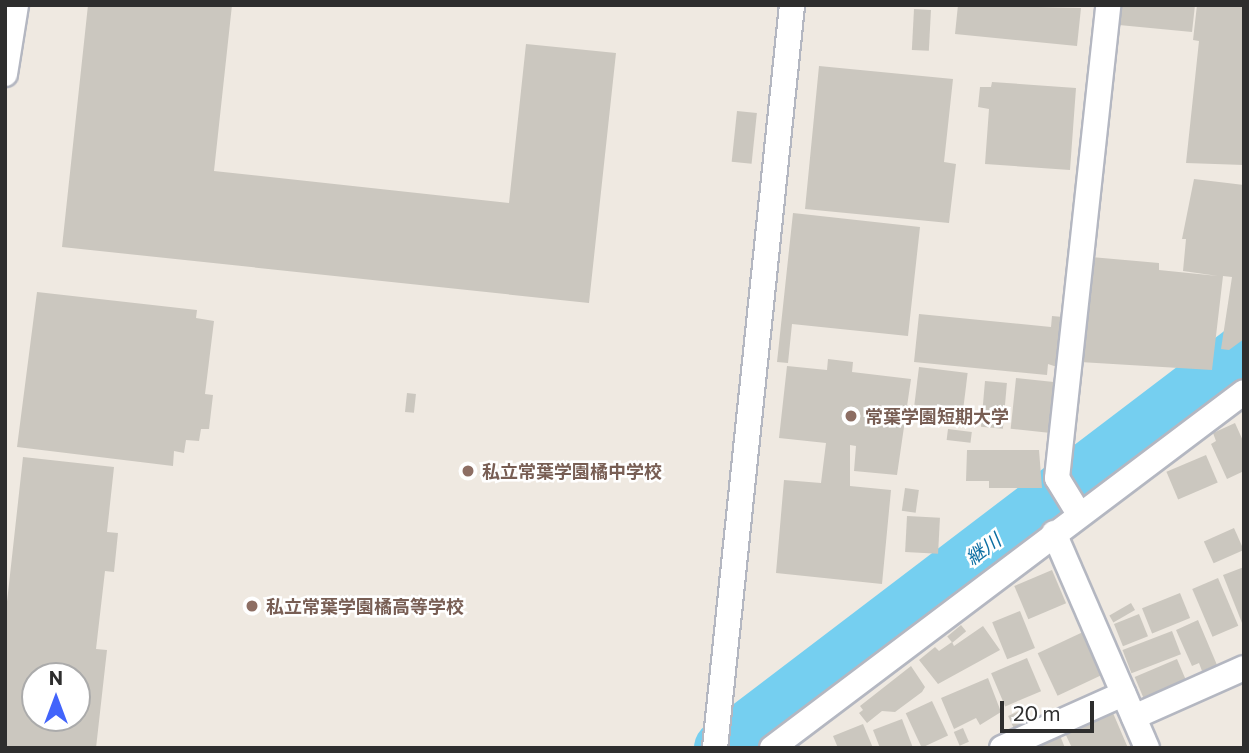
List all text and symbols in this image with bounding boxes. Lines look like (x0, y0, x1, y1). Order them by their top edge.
place label: 常葉学園短期大学 (865, 405, 1009, 427)
marker: 常葉学園短期大学 (843, 408, 859, 424)
place label: 私立常葉学園橘中学校 (482, 460, 662, 482)
marker: 私立常葉学園橘中学校 (460, 463, 476, 479)
water label: 継川 (961, 528, 1005, 570)
place label: 私立常葉学園橘高等学校 (266, 595, 464, 617)
marker: 私立常葉学園橘高等学校 (244, 598, 260, 614)
north arrow (21, 662, 91, 732)
text: N (49, 666, 63, 689)
scale bar (1004, 686, 1098, 730)
text: 20 m (1013, 700, 1061, 725)

